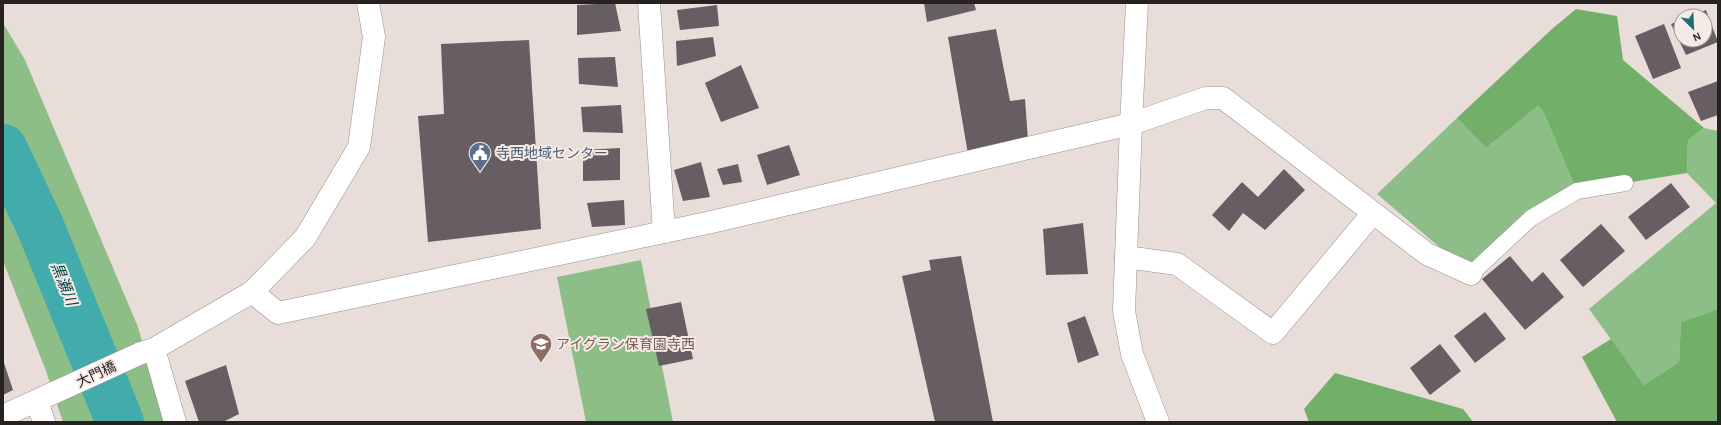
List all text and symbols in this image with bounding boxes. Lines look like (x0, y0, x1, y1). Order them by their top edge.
north arrow (1673, 8, 1713, 48)
text: N (1691, 29, 1703, 44)
public building icon: 寺西地域センター (467, 140, 493, 173)
place label: 寺西地域センター (496, 145, 608, 162)
water label: 黒瀬川 (47, 260, 82, 310)
school or university icon: アイグラン保育園寺西 (528, 331, 554, 364)
place label: アイグラン保育園寺西 (556, 336, 695, 353)
street label: 大門橋 (74, 358, 119, 391)

